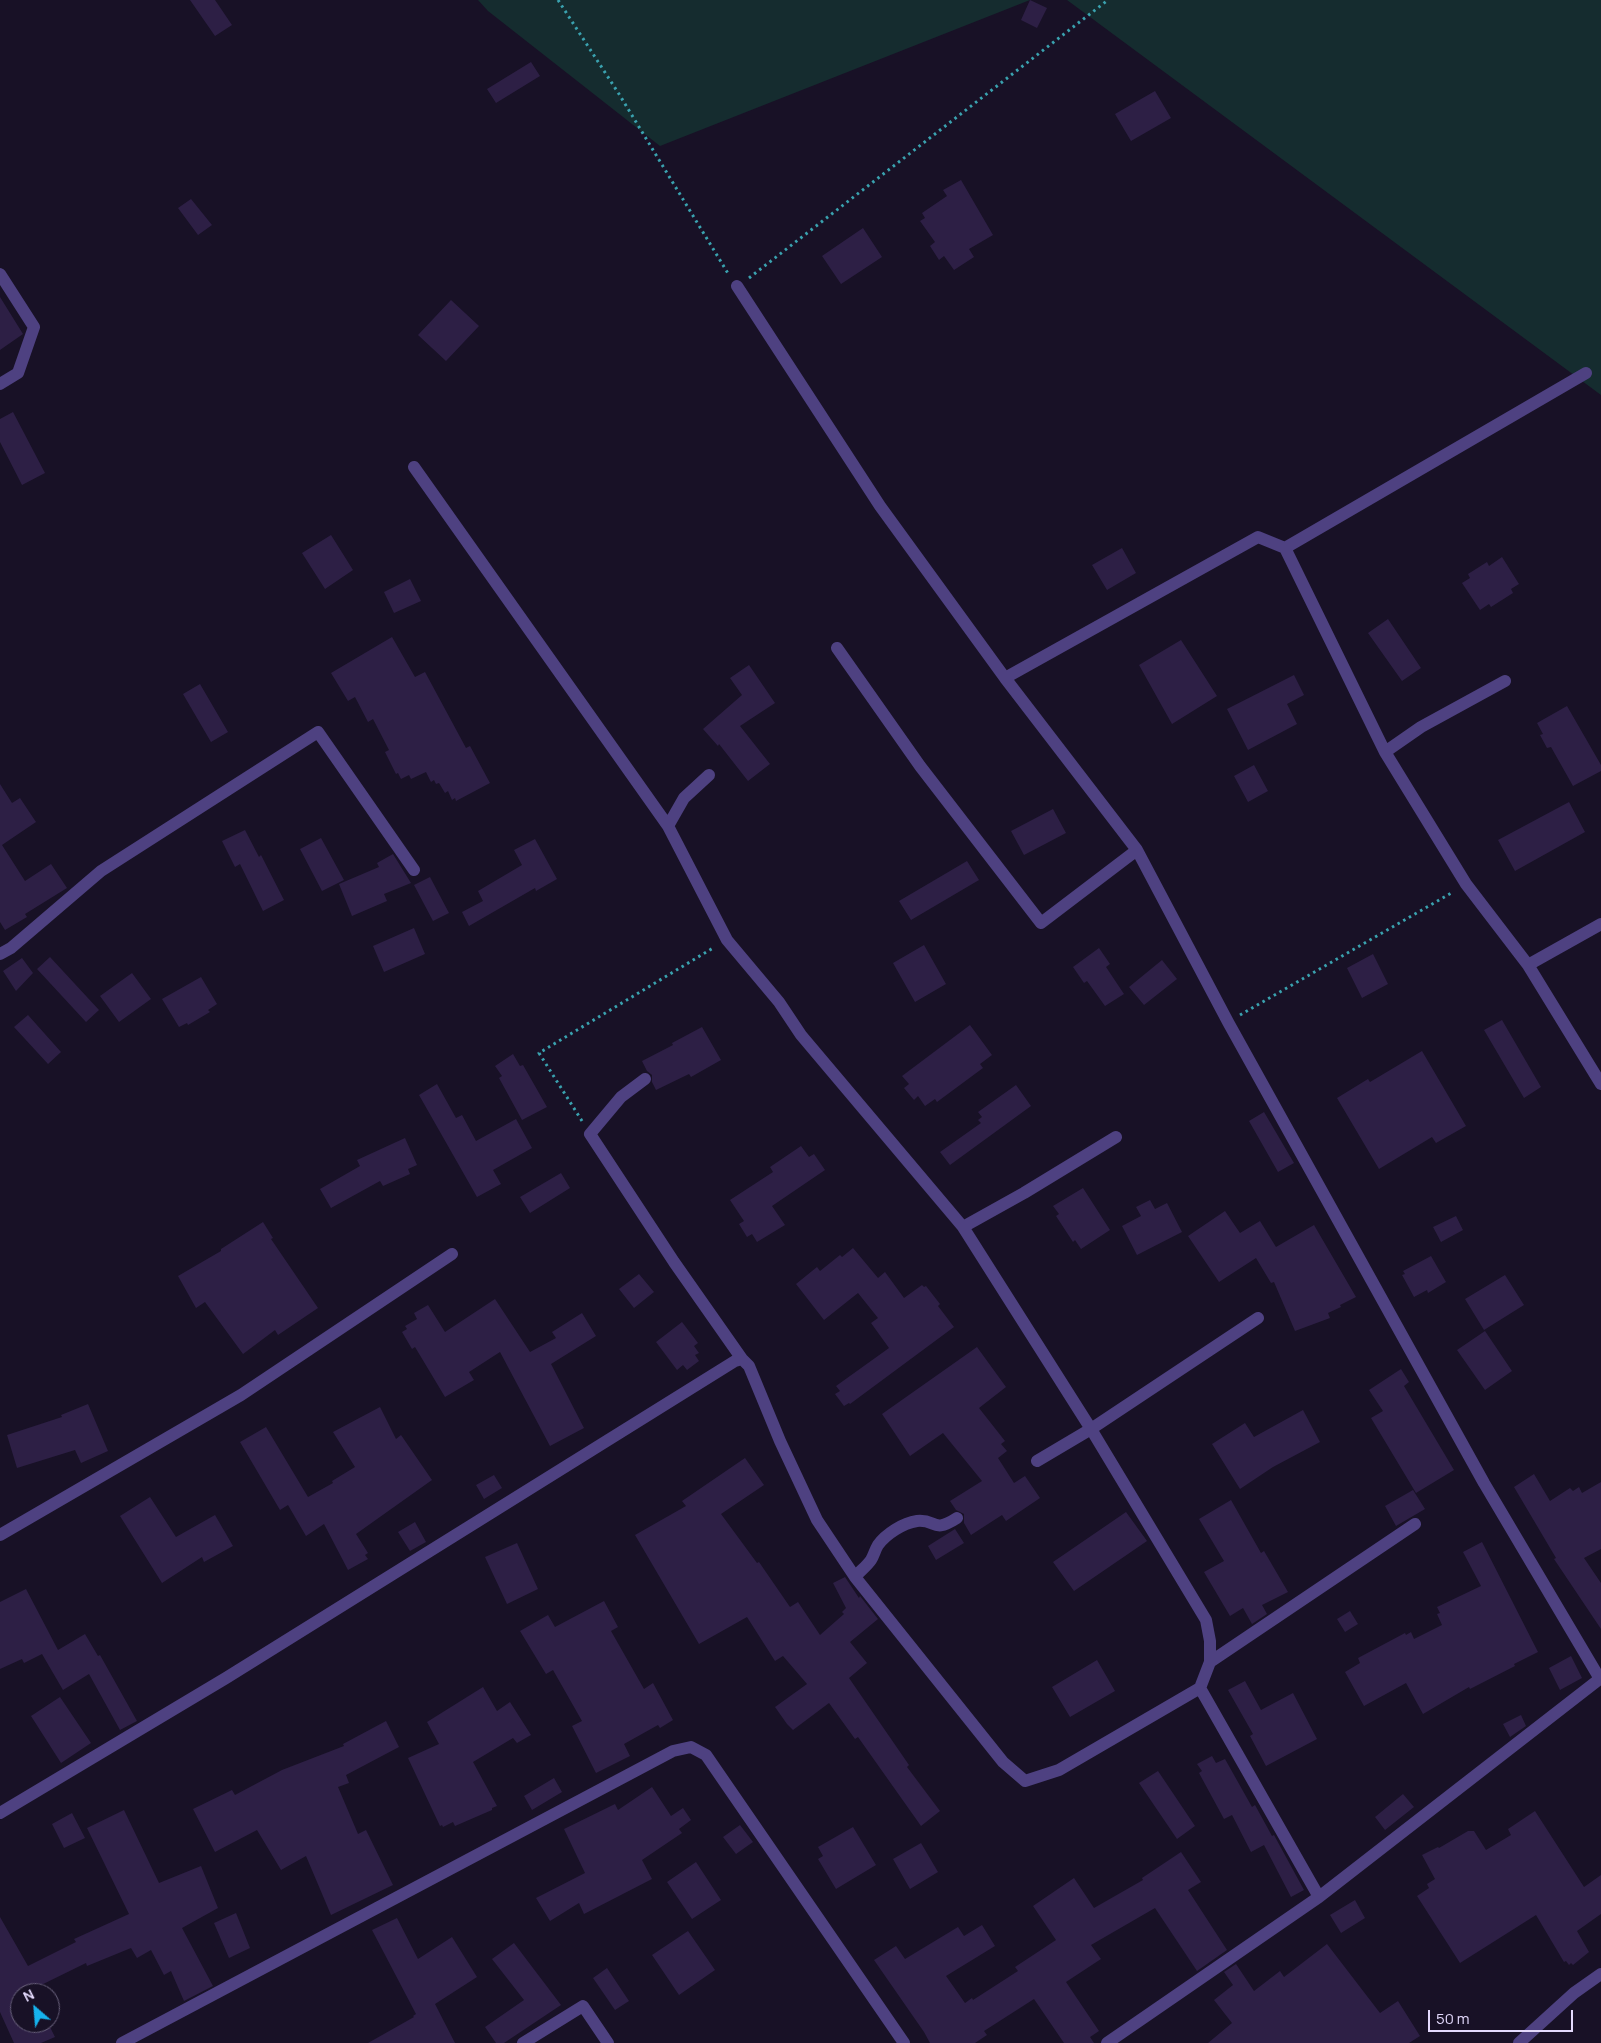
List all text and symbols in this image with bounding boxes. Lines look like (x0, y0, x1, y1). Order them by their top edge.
north arrow (10, 1983, 60, 2033)
text: N (20, 1984, 37, 2006)
scale bar (1431, 2000, 1576, 2032)
text: 50 m (1436, 2008, 1470, 2029)

